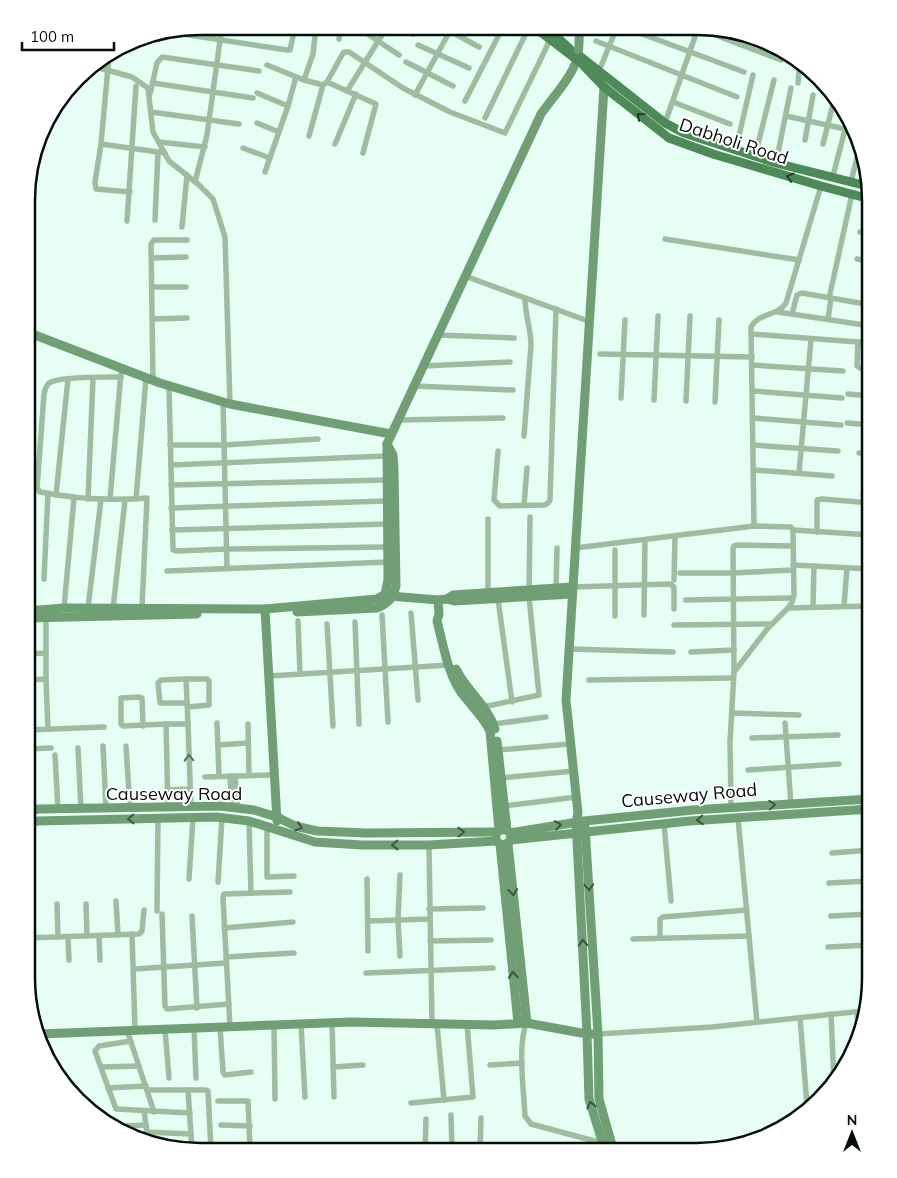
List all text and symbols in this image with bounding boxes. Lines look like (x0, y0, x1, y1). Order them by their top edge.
scale bar (22, 20, 115, 52)
text: 100 m (30, 27, 74, 46)
one-way arrow (637, 113, 646, 122)
street label: Dabholi Road (677, 113, 791, 169)
one-way arrow (786, 172, 794, 182)
one-way arrow (184, 754, 194, 762)
street label: Causeway Road (620, 778, 758, 812)
street label: Causeway Road (106, 782, 242, 805)
one-way arrow (769, 799, 777, 810)
one-way arrow (127, 814, 135, 824)
one-way arrow (695, 815, 703, 826)
one-way arrow (295, 821, 303, 831)
one-way arrow (554, 821, 563, 831)
one-way arrow (458, 827, 465, 837)
one-way arrow (391, 840, 398, 850)
one-way arrow (583, 883, 594, 891)
one-way arrow (507, 888, 518, 896)
one-way arrow (577, 939, 588, 947)
one-way arrow (507, 970, 518, 978)
one-way arrow (586, 1101, 597, 1109)
north arrow (827, 1108, 877, 1158)
text: N (847, 1111, 857, 1129)

